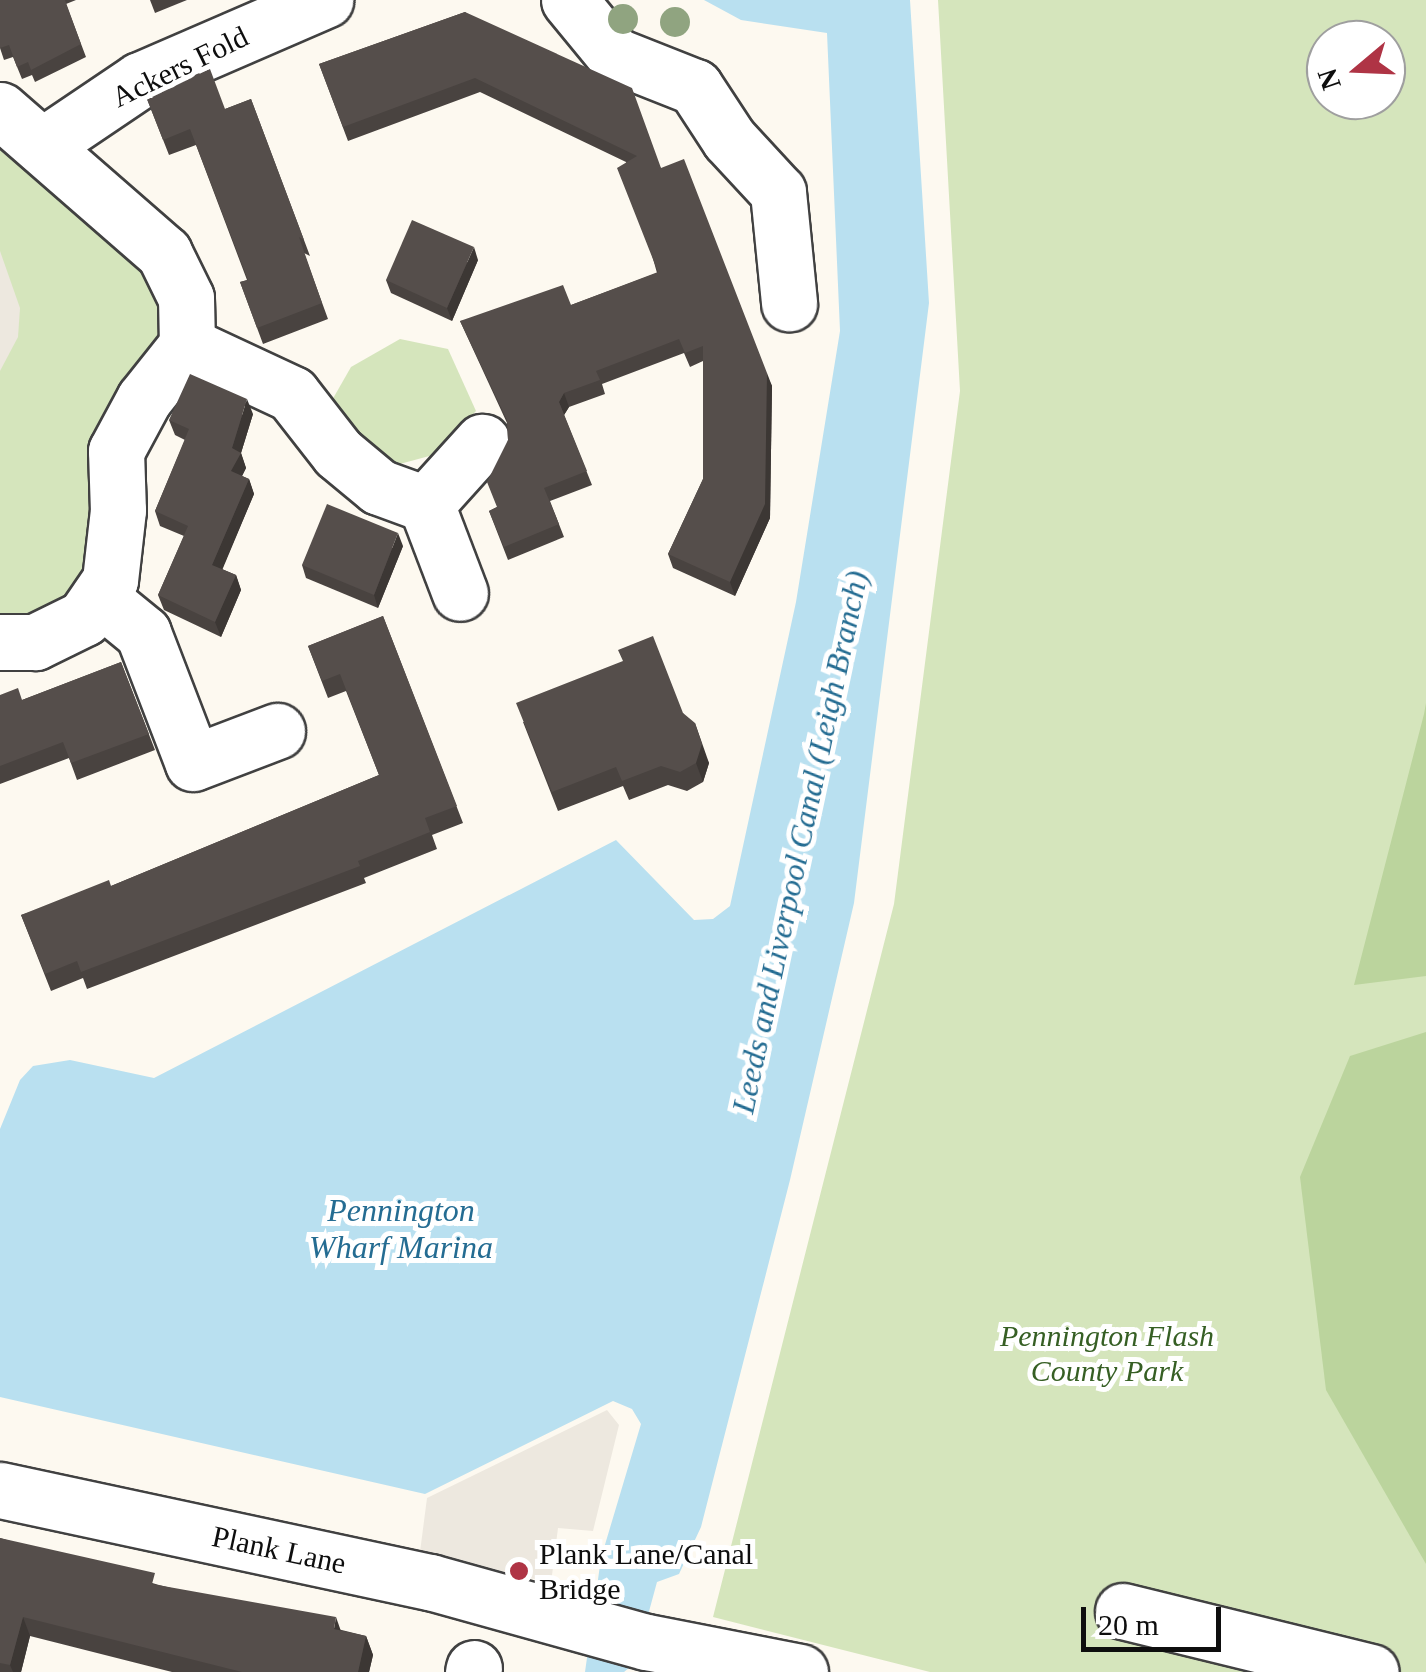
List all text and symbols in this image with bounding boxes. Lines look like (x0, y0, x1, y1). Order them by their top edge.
street label: Ackers Fold (106, 18, 254, 116)
north arrow (1306, 20, 1406, 120)
text: N (1311, 65, 1347, 94)
water label: Leeds and Liverpool Canal (Leigh Branch) (724, 567, 876, 1117)
water label: Pennington Wharf Marina (309, 1192, 493, 1267)
park label: Pennington Flash County Park (1000, 1318, 1214, 1388)
street label: Plank Lane (209, 1518, 349, 1582)
place label: Plank Lane/Canal Bridge (539, 1536, 753, 1606)
marker: Plank Lane/Canal Bridge (508, 1560, 530, 1582)
scale bar (1086, 1587, 1226, 1649)
text: 20 m (1098, 1608, 1159, 1641)

